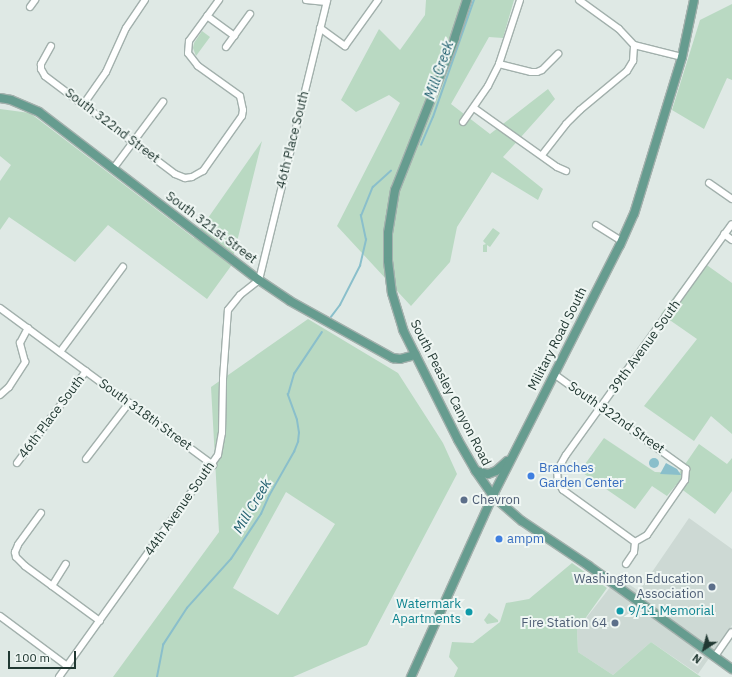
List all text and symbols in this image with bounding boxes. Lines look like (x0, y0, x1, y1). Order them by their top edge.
water label: Mill Creek (421, 39, 457, 101)
street label: South 322nd Street (62, 85, 162, 167)
street label: 46th Place South (273, 90, 313, 190)
street label: South 321st Street (162, 189, 260, 267)
street label: Military Road South (525, 285, 591, 393)
street label: 39th Avenue South (606, 297, 684, 397)
street label: South Peasley Canyon Road (406, 317, 494, 469)
street label: 46th Place South (16, 372, 88, 462)
street label: South 318th Street (95, 376, 195, 454)
street label: South 322nd Street (565, 379, 667, 457)
street label: 44th Avenue South (142, 459, 218, 559)
place label: Branches Garden Center (539, 461, 624, 492)
marker: Branches Garden Center (526, 471, 536, 481)
water label: Mill Creek (229, 476, 275, 536)
place label: Chevron (472, 492, 520, 508)
marker: Chevron (459, 495, 469, 505)
place label: ampm (507, 531, 544, 547)
marker: ampm (494, 534, 504, 544)
place label: Washington Education Association (574, 572, 704, 603)
marker: Washington Education Association (707, 582, 717, 592)
place label: Watermark Apartments (392, 597, 461, 628)
place label: 9/11 Memorial (628, 603, 714, 619)
marker: 9/11 Memorial (615, 606, 625, 616)
marker: Watermark Apartments (464, 607, 474, 617)
place label: Fire Station 64 (521, 615, 607, 631)
marker: Fire Station 64 (610, 618, 620, 628)
north arrow (684, 629, 724, 669)
scale bar (10, 643, 78, 669)
text: 100 m (15, 650, 50, 665)
text: N (690, 651, 704, 667)

